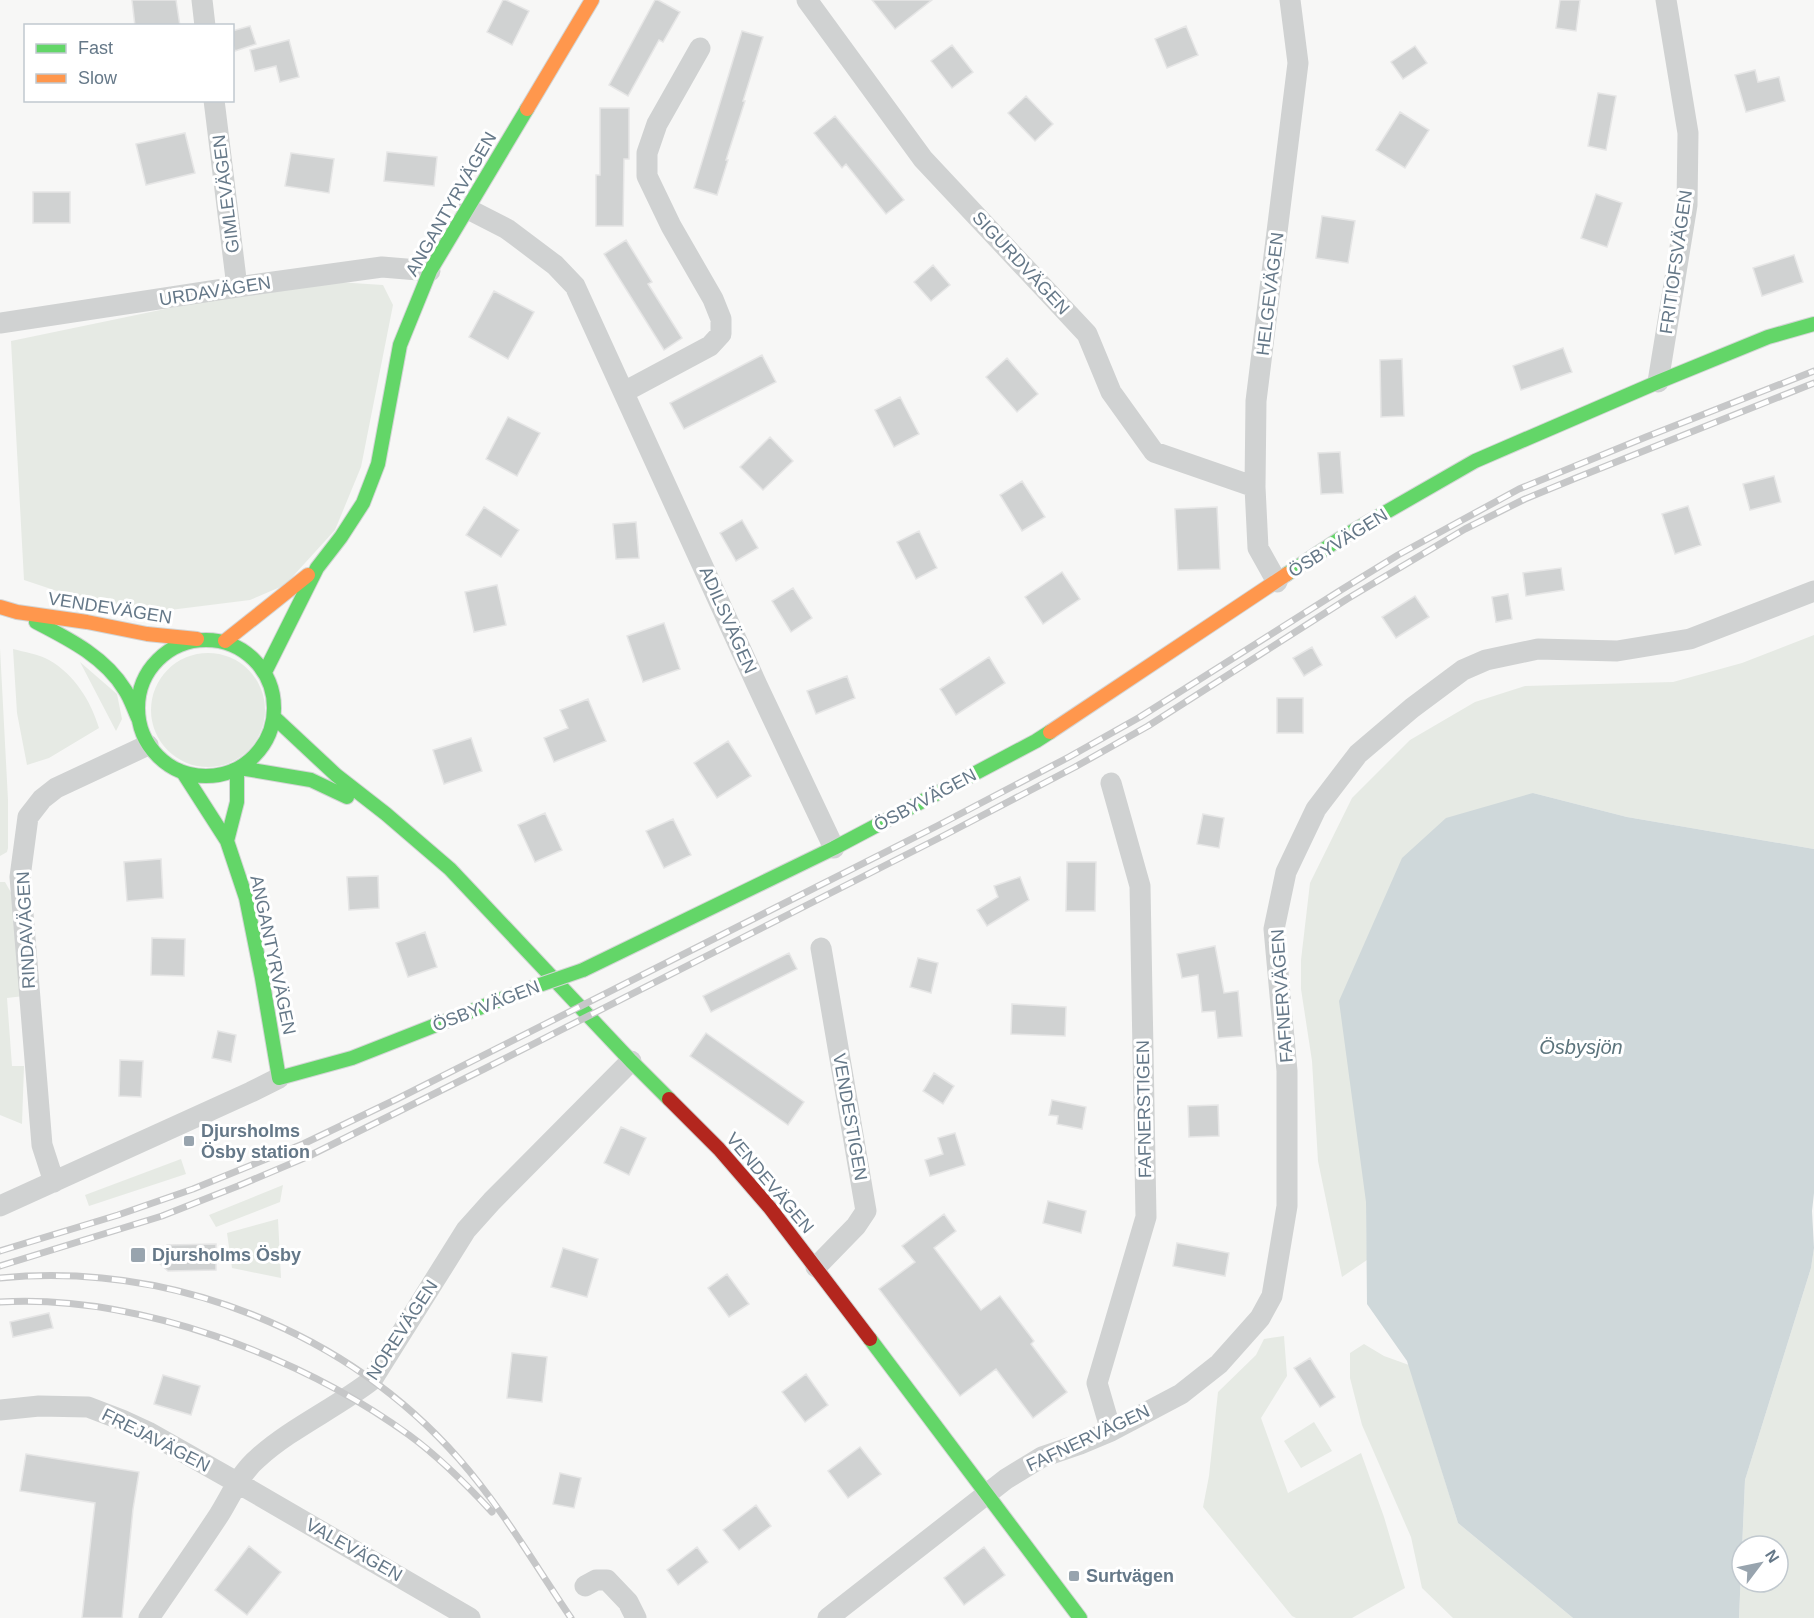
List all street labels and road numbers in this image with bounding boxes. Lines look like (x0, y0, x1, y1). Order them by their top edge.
street label: ANGANTYRVÄGEN (402, 129, 500, 279)
street label: GIMLEVÄGEN (209, 134, 243, 254)
street label: FRITIOFSVÄGEN (1656, 189, 1696, 335)
street label: SIGURDVÄGEN (968, 208, 1074, 318)
street label: HELGEVÄGEN (1253, 231, 1287, 357)
street label: URDAVÄGEN (158, 272, 272, 310)
street label: ÖSBYVÄGEN (1285, 505, 1391, 581)
street label: ADILSVÄGEN (695, 563, 761, 677)
street label: VENDEVÄGEN (47, 588, 173, 628)
street label: ÖSBYVÄGEN (870, 765, 980, 835)
street label: RINDAVÄGEN (13, 871, 39, 989)
street label: ANGANTYRVÄGEN (246, 873, 300, 1037)
street label: FAFNERVÄGEN (1267, 929, 1297, 1063)
street label: ÖSBYVÄGEN (430, 976, 542, 1036)
street label: FAFNERSTIGEN (1133, 1040, 1155, 1178)
street label: VENDESTIGEN (829, 1052, 871, 1182)
street label: VENDEVÄGEN (722, 1129, 818, 1237)
street label: NOREVÄGEN (362, 1276, 442, 1384)
street label: FAFNERVÄGEN (1023, 1401, 1153, 1475)
street label: FREJAVÄGEN (99, 1404, 213, 1476)
street label: VALEVÄGEN (302, 1514, 406, 1586)

